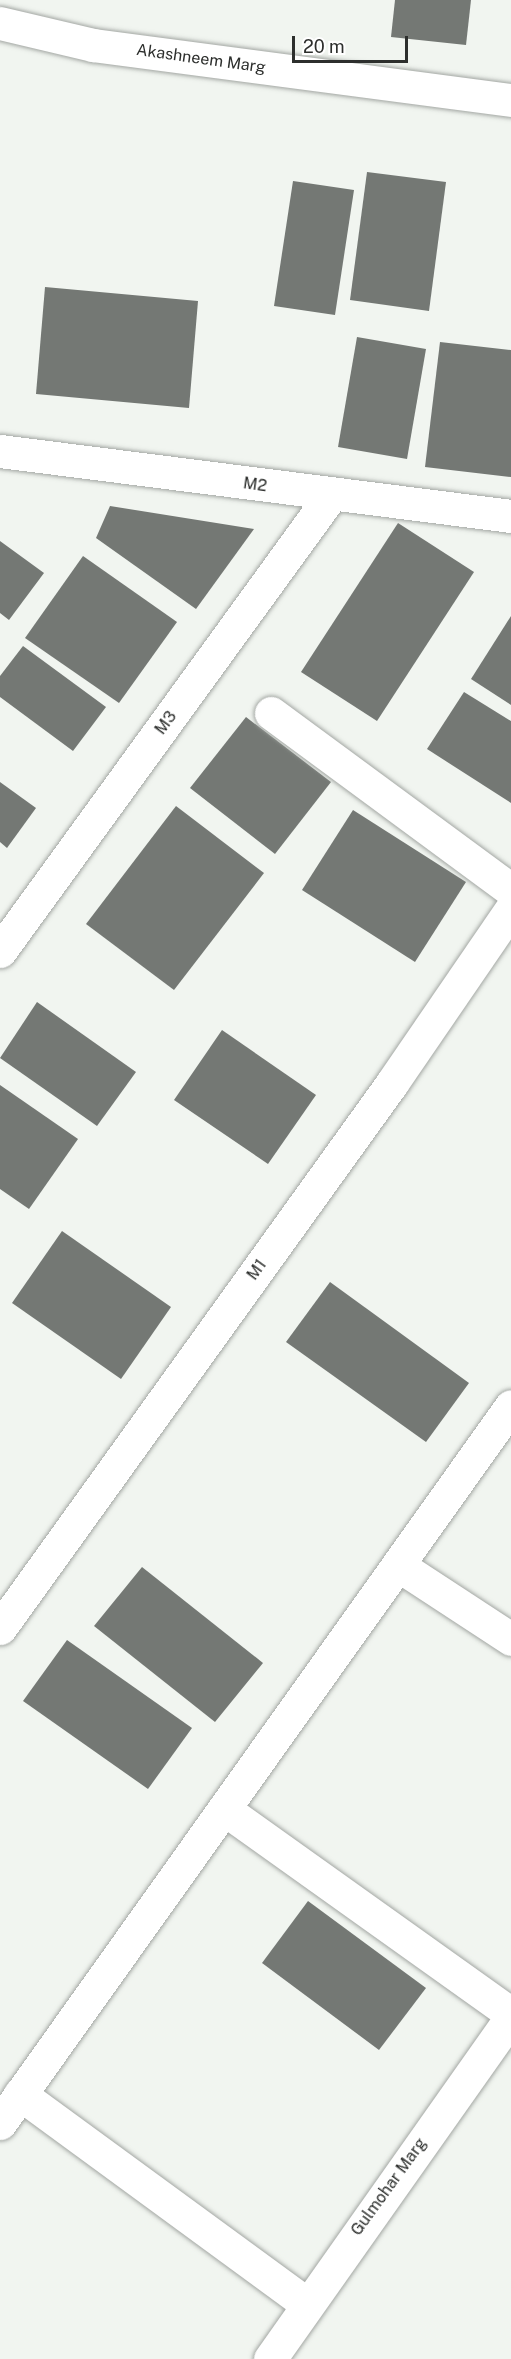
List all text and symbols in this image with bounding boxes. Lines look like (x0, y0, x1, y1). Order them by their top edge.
scale bar (295, 24, 410, 62)
text: 20 m (303, 36, 345, 57)
street label: Akashneem Marg (135, 40, 267, 78)
street label: M2 (242, 474, 268, 496)
street label: M3 (151, 708, 181, 738)
street label: M1 (243, 1256, 271, 1284)
street label: Gulmohar Marg (347, 2134, 431, 2240)

